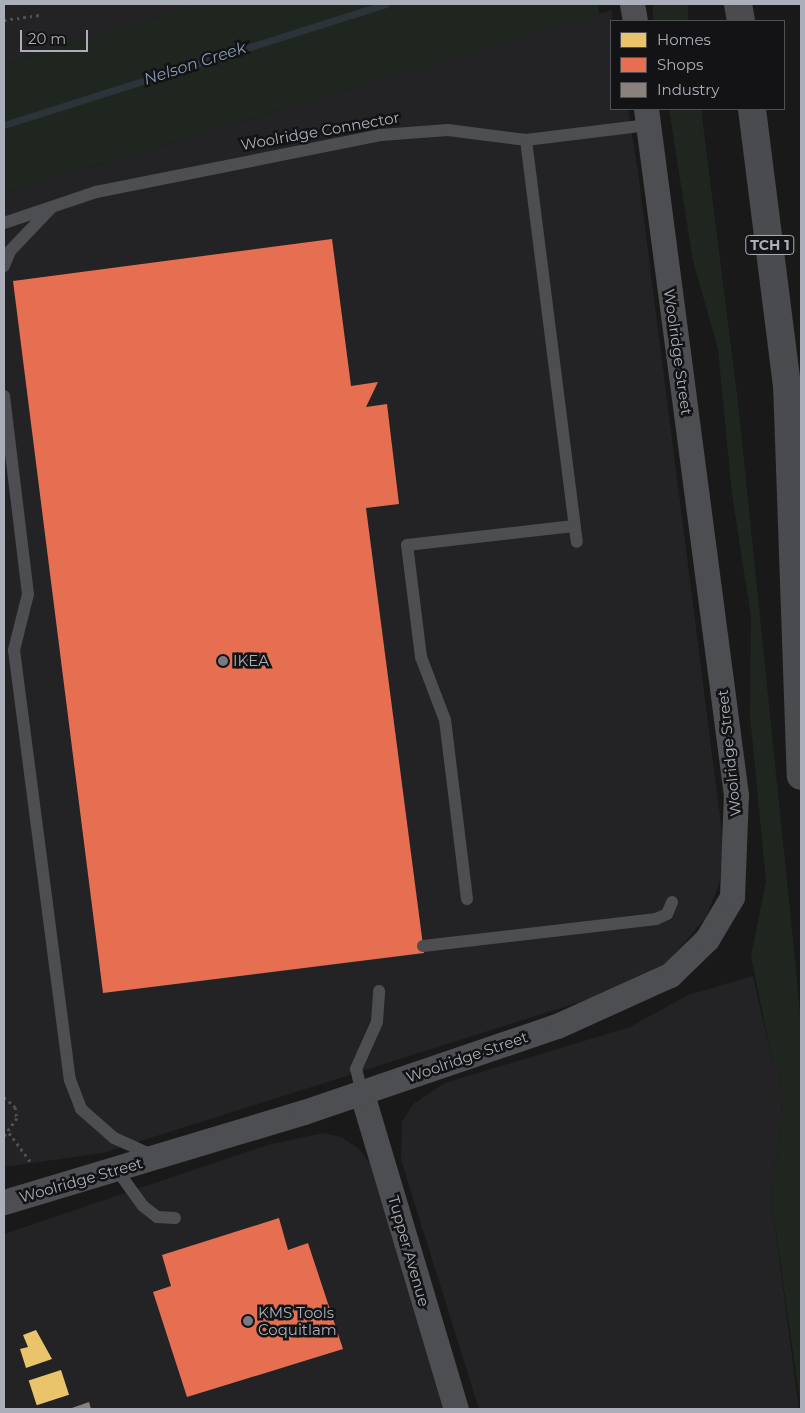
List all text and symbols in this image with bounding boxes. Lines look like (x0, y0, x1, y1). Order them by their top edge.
scale bar (22, 20, 90, 52)
legend (610, 20, 785, 110)
text: 20 m (28, 29, 66, 48)
text: Homes (657, 30, 711, 49)
water label: Nelson Creek (141, 38, 249, 90)
text: Shops (657, 55, 703, 74)
text: Industry (657, 80, 719, 99)
street label: Woolridge Connector (239, 108, 401, 154)
road number: TCH 1 (745, 234, 795, 256)
street label: Woolridge Street (660, 288, 696, 416)
place label: IKEA (233, 652, 269, 670)
marker: IKEA (217, 655, 229, 667)
street label: Woolridge Street (713, 689, 745, 817)
street label: Woolridge Street (404, 1028, 530, 1086)
street label: Woolridge Street (17, 1154, 145, 1206)
street label: Tupper Avenue (385, 1194, 433, 1308)
place label: KMS Tools Coquitlam (258, 1303, 337, 1338)
marker: KMS Tools Coquitlam (242, 1315, 254, 1327)

